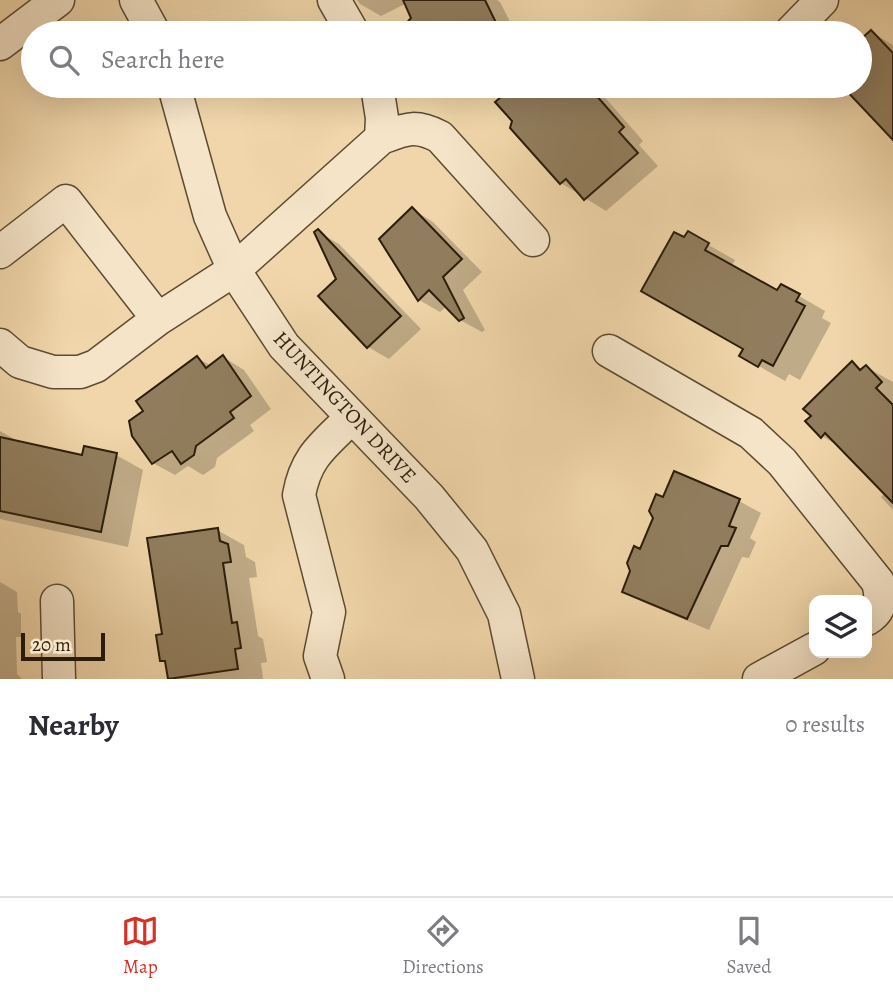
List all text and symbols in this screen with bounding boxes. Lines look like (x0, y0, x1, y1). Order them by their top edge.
search box (21, 21, 872, 98)
icon: search (45, 41, 83, 79)
text: Search here (101, 42, 225, 77)
street label: HUNTINGTON DRIVE (267, 325, 423, 489)
map controls (809, 595, 872, 658)
button: layers (809, 595, 872, 658)
scale bar (21, 630, 105, 662)
text: 20 m (32, 632, 71, 658)
text: Nearby (28, 705, 119, 745)
text: 0 results (785, 709, 865, 740)
tab: Map (121, 912, 159, 980)
tab: Directions (402, 912, 484, 980)
tab: Saved (727, 912, 772, 980)

